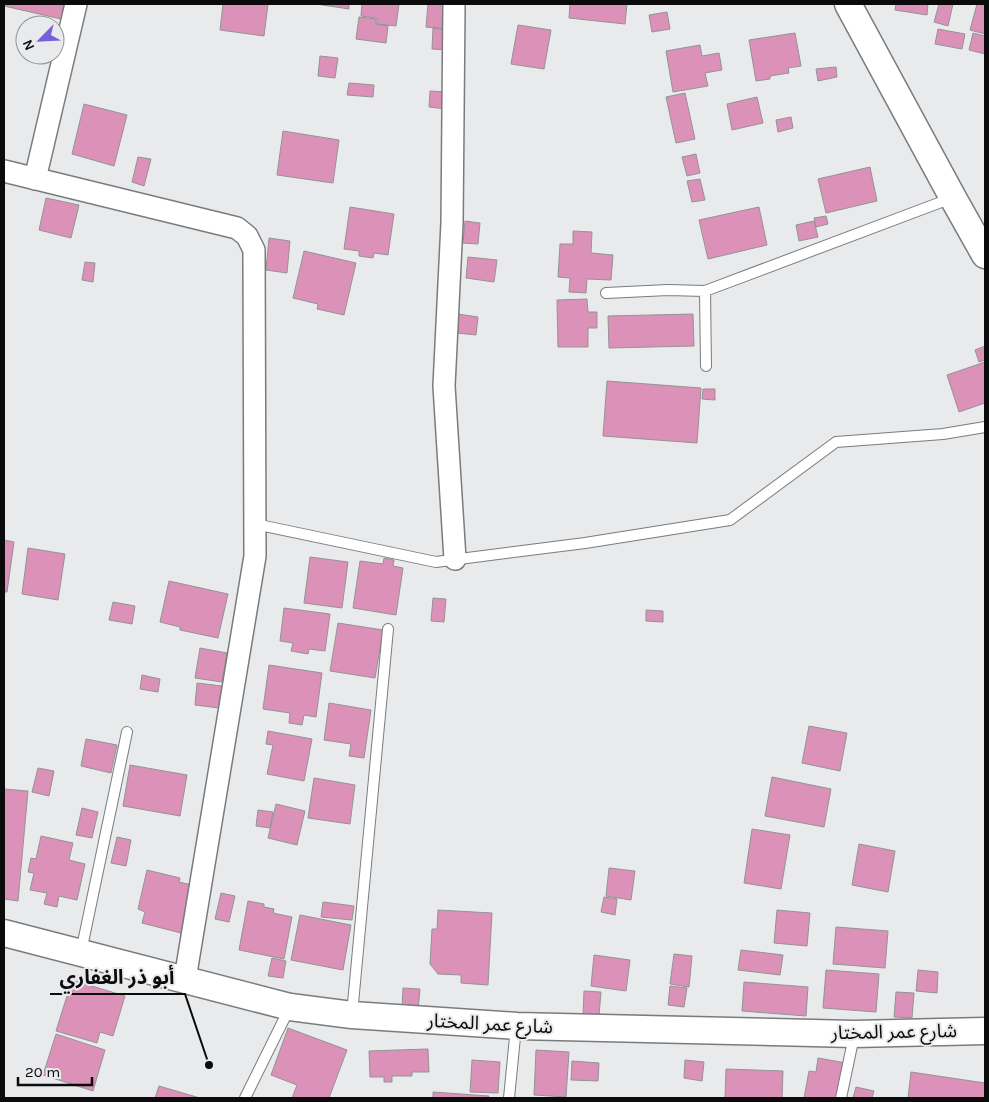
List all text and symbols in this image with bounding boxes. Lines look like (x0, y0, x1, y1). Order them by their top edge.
north arrow (15, 15, 65, 65)
text: N (19, 37, 38, 53)
callout: أبو ذر الغفاري (50, 959, 185, 994)
text: أبو ذر الغفاري (60, 964, 174, 994)
street label: شارع عمر المختار (425, 1010, 554, 1040)
street label: شارع عمر المختار (830, 1020, 957, 1046)
scale bar (18, 1054, 91, 1086)
text: 20 m (25, 1063, 60, 1081)

